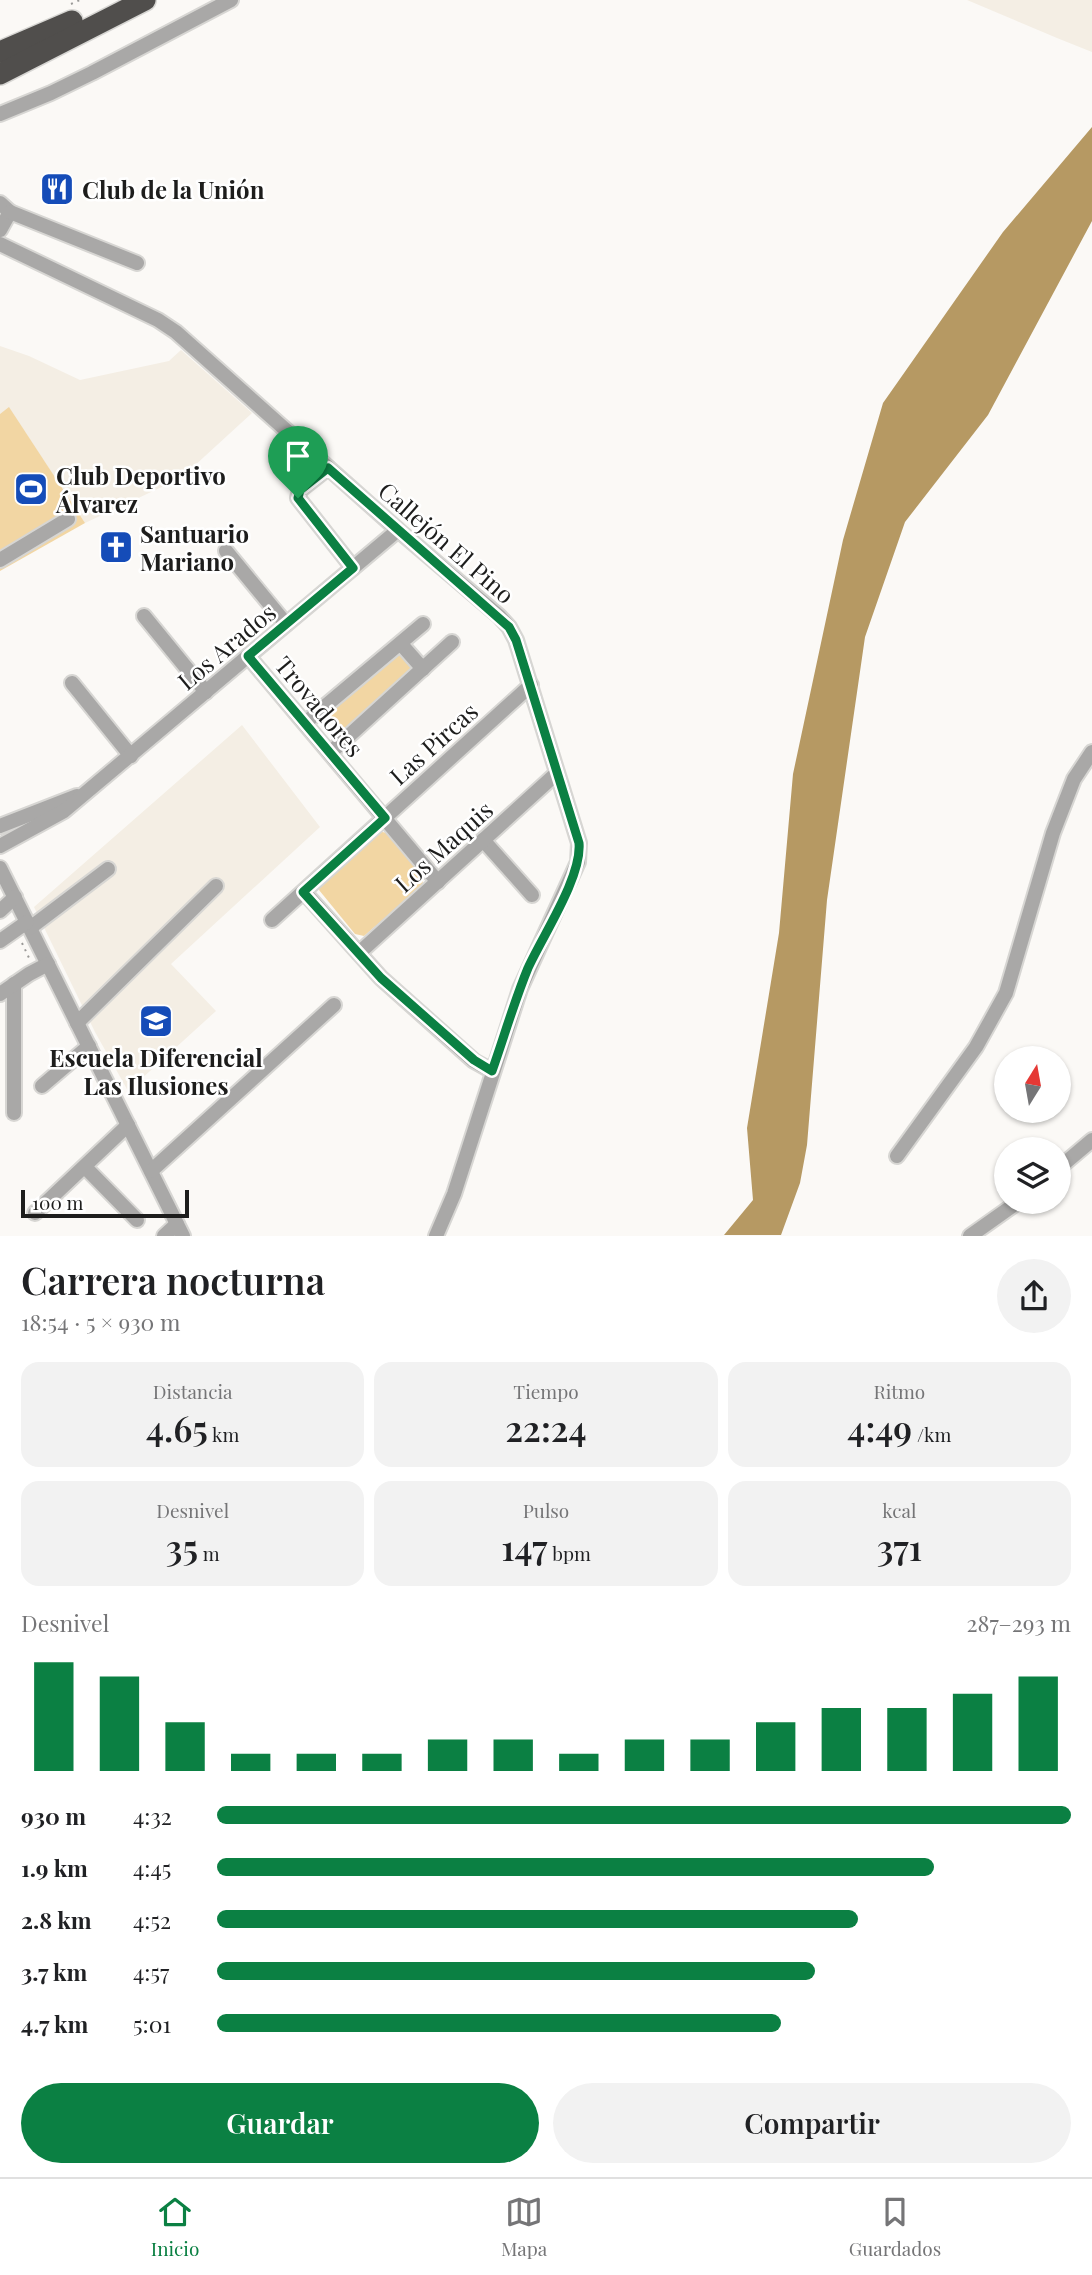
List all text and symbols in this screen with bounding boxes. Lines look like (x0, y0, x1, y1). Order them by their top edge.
restaurant icon: Club de la Unión (38, 170, 76, 208)
place label: Club de la Unión (82, 173, 265, 205)
pin (268, 426, 328, 498)
icon: arrive (279, 437, 317, 475)
place label: Club Deportivo Álvarez (55, 459, 226, 519)
sports icon: Club Deportivo Álvarez (12, 470, 50, 508)
street label: Callejón El Pino (372, 474, 522, 610)
place label: Santuario Mariano (140, 517, 249, 577)
church icon: Santuario Mariano (97, 528, 135, 566)
street label: Los Arados (170, 596, 282, 696)
street label: Trovadores (269, 649, 371, 763)
street label: Las Pircas (382, 695, 484, 791)
street label: Los Maquis (387, 793, 499, 899)
school or university icon: Escuela Diferencial Las Ilusiones (137, 1002, 175, 1040)
place label: Escuela Diferencial Las Ilusiones (49, 1041, 263, 1101)
north arrow (994, 1046, 1071, 1124)
map controls (994, 1046, 1071, 1214)
button: layers (994, 1137, 1071, 1214)
scale bar (21, 1186, 189, 1218)
text: 100 m (32, 1189, 83, 1215)
text: Carrera nocturna (21, 1254, 325, 1305)
button: share (997, 1259, 1071, 1333)
text: 18:54 · 5 × 930 m (21, 1306, 180, 1337)
text: Distancia (153, 1378, 232, 1404)
text: Tiempo (513, 1378, 579, 1404)
text: Ritmo (873, 1378, 925, 1404)
text: 4.65 (146, 1404, 208, 1451)
text: 22:24 (505, 1404, 587, 1451)
text: 4:49 (847, 1404, 912, 1451)
text: km (208, 1421, 239, 1447)
text: /km (912, 1421, 951, 1447)
text: Desnivel (156, 1497, 229, 1523)
text: Pulso (523, 1497, 569, 1523)
text: kcal (882, 1497, 916, 1523)
text: 35 (166, 1523, 198, 1570)
text: 147 (501, 1523, 547, 1570)
text: 371 (877, 1523, 922, 1570)
text: m (198, 1540, 220, 1566)
text: bpm (547, 1540, 591, 1566)
text: Desnivel (21, 1607, 109, 1638)
text: 287–293 m (967, 1607, 1071, 1638)
text: 930 m (21, 1800, 86, 1831)
text: 4:32 (133, 1800, 172, 1831)
text: 1.9 km (21, 1852, 88, 1883)
text: 4:45 (133, 1852, 171, 1883)
text: 2.8 km (21, 1904, 92, 1935)
text: 4:52 (133, 1904, 171, 1935)
text: 3.7 km (21, 1956, 87, 1987)
text: 4:57 (133, 1956, 169, 1987)
text: 4.7 km (21, 2008, 88, 2039)
text: 5:01 (133, 2008, 171, 2039)
button: Guardar (21, 2083, 539, 2163)
button: Compartir (553, 2083, 1071, 2163)
tab: Inicio (151, 2193, 199, 2261)
tab: Mapa (501, 2193, 547, 2261)
tab: Guardados (849, 2193, 941, 2261)

